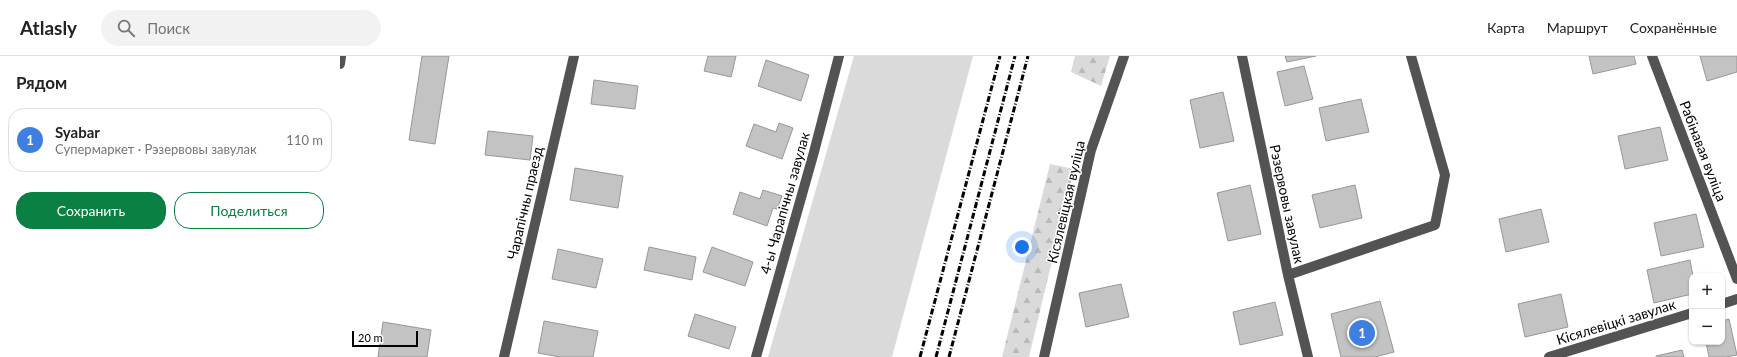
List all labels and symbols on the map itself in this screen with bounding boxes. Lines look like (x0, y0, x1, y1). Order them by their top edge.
street label: Рабінавая вуліца (1676, 98, 1730, 203)
street label: 4-ы Чарапічны завулак (756, 129, 813, 276)
street label: Кісялевіцкая вуліца (1043, 139, 1088, 265)
street label: Рэзервовы завулак (1267, 143, 1309, 266)
street label: Чарапічны праезд (503, 144, 546, 261)
your location (1012, 237, 1032, 257)
street label: Кісялевіцкі завулак (1554, 295, 1678, 348)
pin: 1 (1349, 318, 1375, 348)
scale bar (352, 329, 418, 348)

